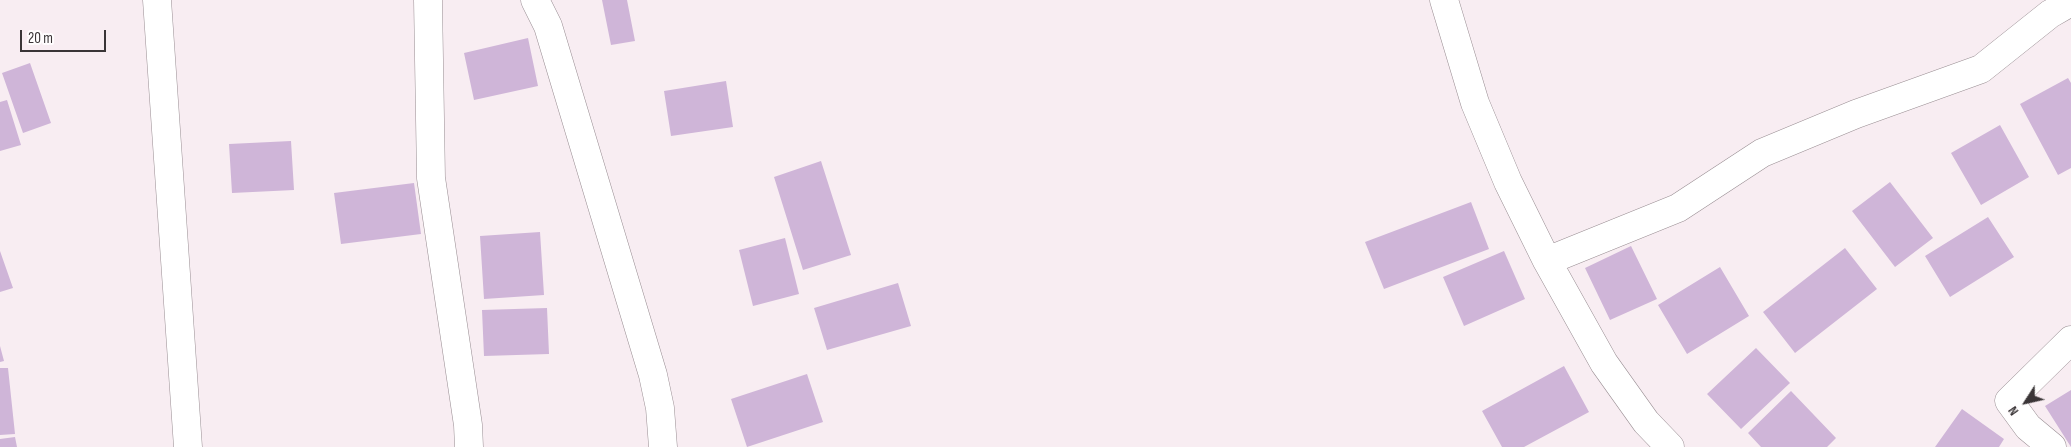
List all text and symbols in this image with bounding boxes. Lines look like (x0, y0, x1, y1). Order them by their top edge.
scale bar (22, 20, 109, 52)
text: 20 m (28, 29, 53, 48)
north arrow (2001, 377, 2051, 427)
text: N (2004, 403, 2022, 419)

